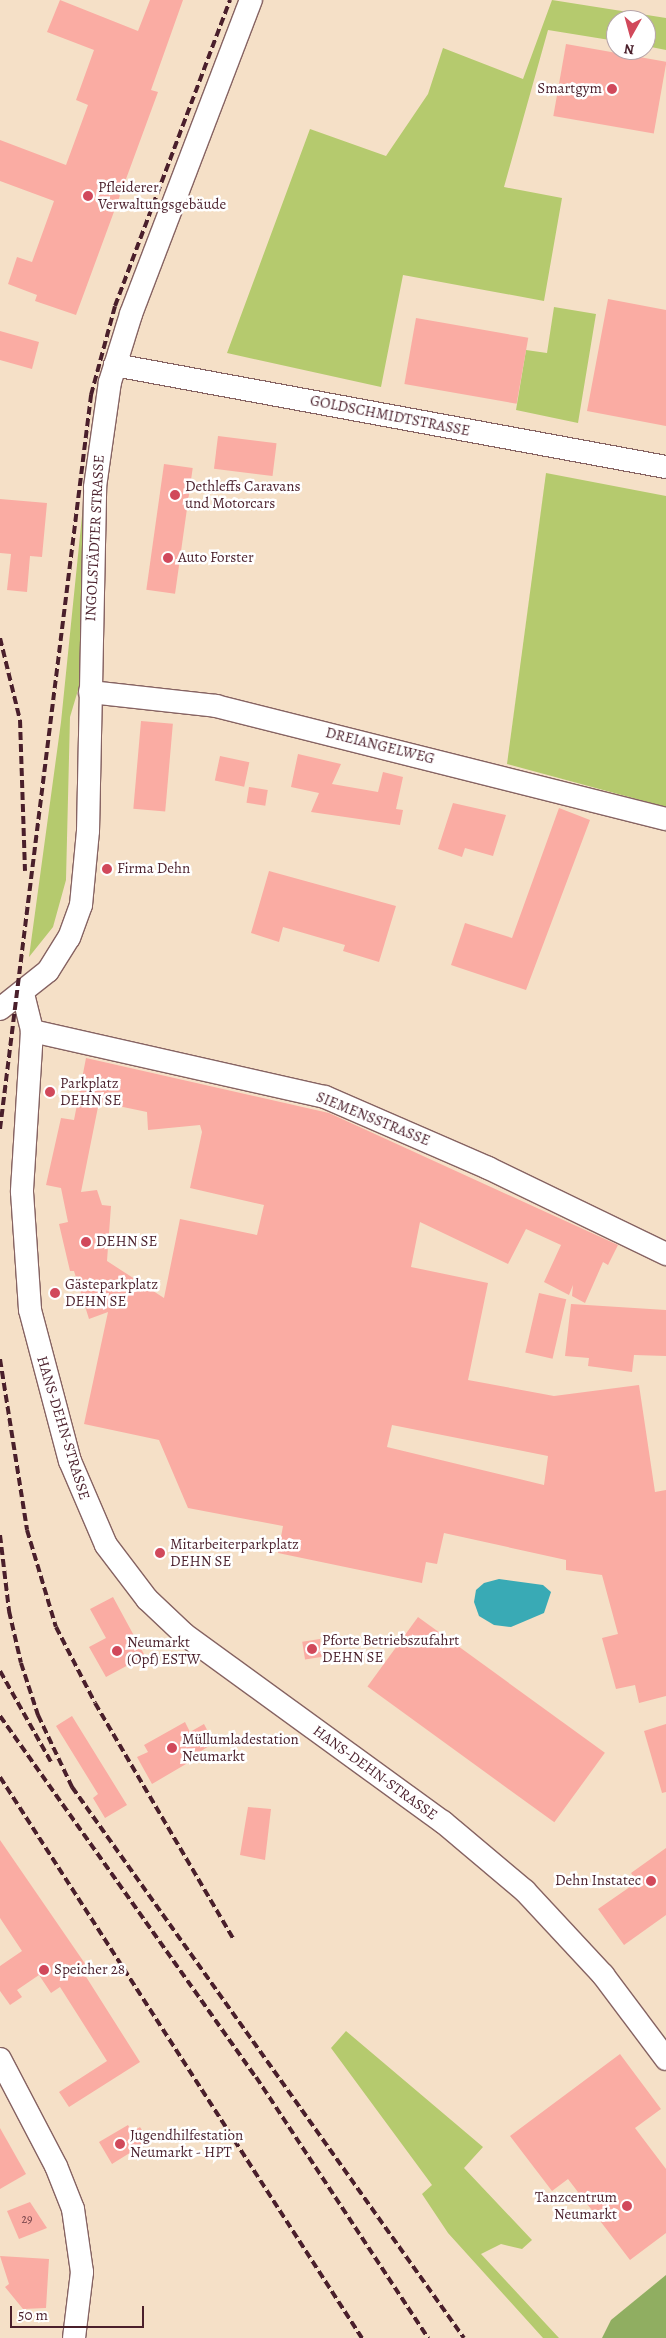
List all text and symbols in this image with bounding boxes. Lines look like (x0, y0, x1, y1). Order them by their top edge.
north arrow (606, 10, 656, 60)
text: N (623, 39, 635, 59)
place label: Smartgym (537, 80, 602, 98)
marker: Smartgym (606, 83, 618, 95)
place label: Pfleiderer Verwaltungsgebäude (98, 178, 226, 213)
marker: Pfleiderer Verwaltungsgebäude (82, 190, 94, 202)
street label: GOLDSCHMIDTSTRASSE (309, 392, 471, 440)
street label: INGOLSTÄDTER STRASSE (82, 454, 108, 622)
place label: Dethleffs Caravans und Motorcars (185, 477, 300, 512)
marker: Dethleffs Caravans und Motorcars (169, 489, 181, 501)
place label: Auto Forster (178, 549, 254, 567)
marker: Auto Forster (162, 552, 174, 564)
street label: DREIANGELWEG (324, 724, 436, 768)
place label: Firma Dehn (117, 860, 190, 878)
marker: Firma Dehn (101, 863, 113, 875)
place label: Parkplatz DEHN SE (60, 1074, 121, 1109)
marker: Parkplatz DEHN SE (44, 1086, 56, 1098)
street label: SIEMENSSTRASSE (313, 1088, 433, 1150)
place label: DEHN SE (96, 1233, 157, 1251)
marker: DEHN SE (80, 1236, 92, 1248)
place label: Gästeparkplatz DEHN SE (65, 1275, 158, 1310)
marker: Gästeparkplatz DEHN SE (49, 1287, 61, 1299)
street label: HANS-DEHN-STRASSE (33, 1354, 93, 1502)
place label: Mitarbeiterparkplatz DEHN SE (170, 1535, 299, 1570)
marker: Mitarbeiterparkplatz DEHN SE (154, 1547, 166, 1559)
place label: Pforte Betriebszufahrt DEHN SE (322, 1631, 459, 1666)
place label: Neumarkt (Opf) ESTW (127, 1633, 200, 1668)
marker: Pforte Betriebszufahrt DEHN SE (306, 1643, 318, 1655)
marker: Neumarkt (Opf) ESTW (111, 1645, 123, 1657)
street label: HANS-DEHN-STRASSE (309, 1722, 441, 1824)
place label: Müllumladestation Neumarkt (182, 1730, 299, 1765)
marker: Müllumladestation Neumarkt (166, 1742, 178, 1754)
place label: Dehn Instatec (555, 1872, 641, 1890)
marker: Dehn Instatec (645, 1875, 657, 1887)
place label: Speicher 28 (54, 1961, 125, 1979)
marker: Speicher 28 (38, 1964, 50, 1976)
place label: Jugendhilfestation Neumarkt - HPT (130, 2126, 243, 2161)
marker: Jugendhilfestation Neumarkt - HPT (114, 2138, 126, 2150)
place label: Tanzcentrum Neumarkt (535, 2188, 617, 2223)
marker: Tanzcentrum Neumarkt (621, 2200, 633, 2212)
house number: 29 (21, 2213, 33, 2227)
scale bar (12, 2296, 146, 2328)
text: 50 m (18, 2305, 48, 2325)

